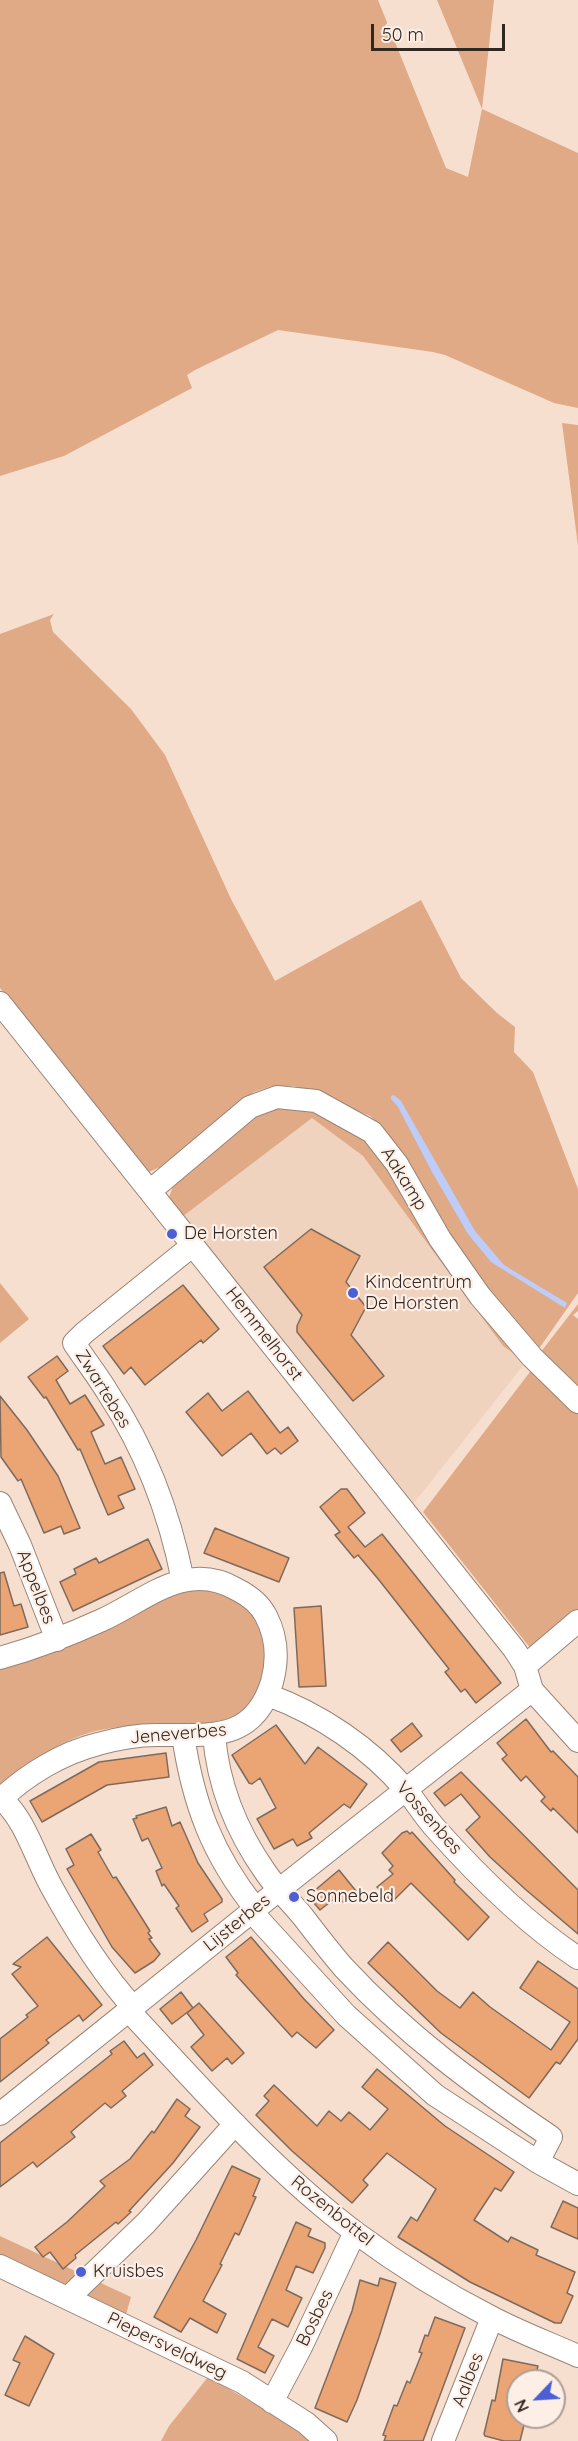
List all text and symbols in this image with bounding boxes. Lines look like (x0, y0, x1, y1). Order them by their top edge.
scale bar (374, 12, 508, 50)
text: 50 m (382, 23, 424, 46)
street label: Aakamp (376, 1143, 432, 1215)
place label: De Horsten (184, 1223, 278, 1245)
marker: De Horsten (165, 1227, 179, 1241)
place label: Kindcentrum De Horsten (365, 1272, 472, 1314)
street label: Hemmelhorst (221, 1283, 307, 1385)
marker: Kindcentrum De Horsten (346, 1286, 360, 1300)
street label: Zwartebes (70, 1346, 136, 1432)
street label: Appelbes (12, 1547, 60, 1627)
street label: Jeneverbes (129, 1719, 227, 1749)
street label: Vossenbes (392, 1777, 466, 1859)
place label: Sonnebeld (306, 1886, 394, 1908)
street label: Lijsterbes (199, 1890, 275, 1956)
marker: Sonnebeld (287, 1890, 301, 1904)
street label: Rozenbottel (286, 2171, 378, 2251)
place label: Kruisbes (93, 2261, 164, 2283)
marker: Kruisbes (74, 2265, 88, 2279)
street label: Bosbes (292, 2286, 338, 2350)
street label: Piepersveldweg (104, 2308, 230, 2384)
street label: Aalbes (448, 2350, 488, 2410)
north arrow (506, 2369, 566, 2429)
text: N (510, 2396, 533, 2415)

